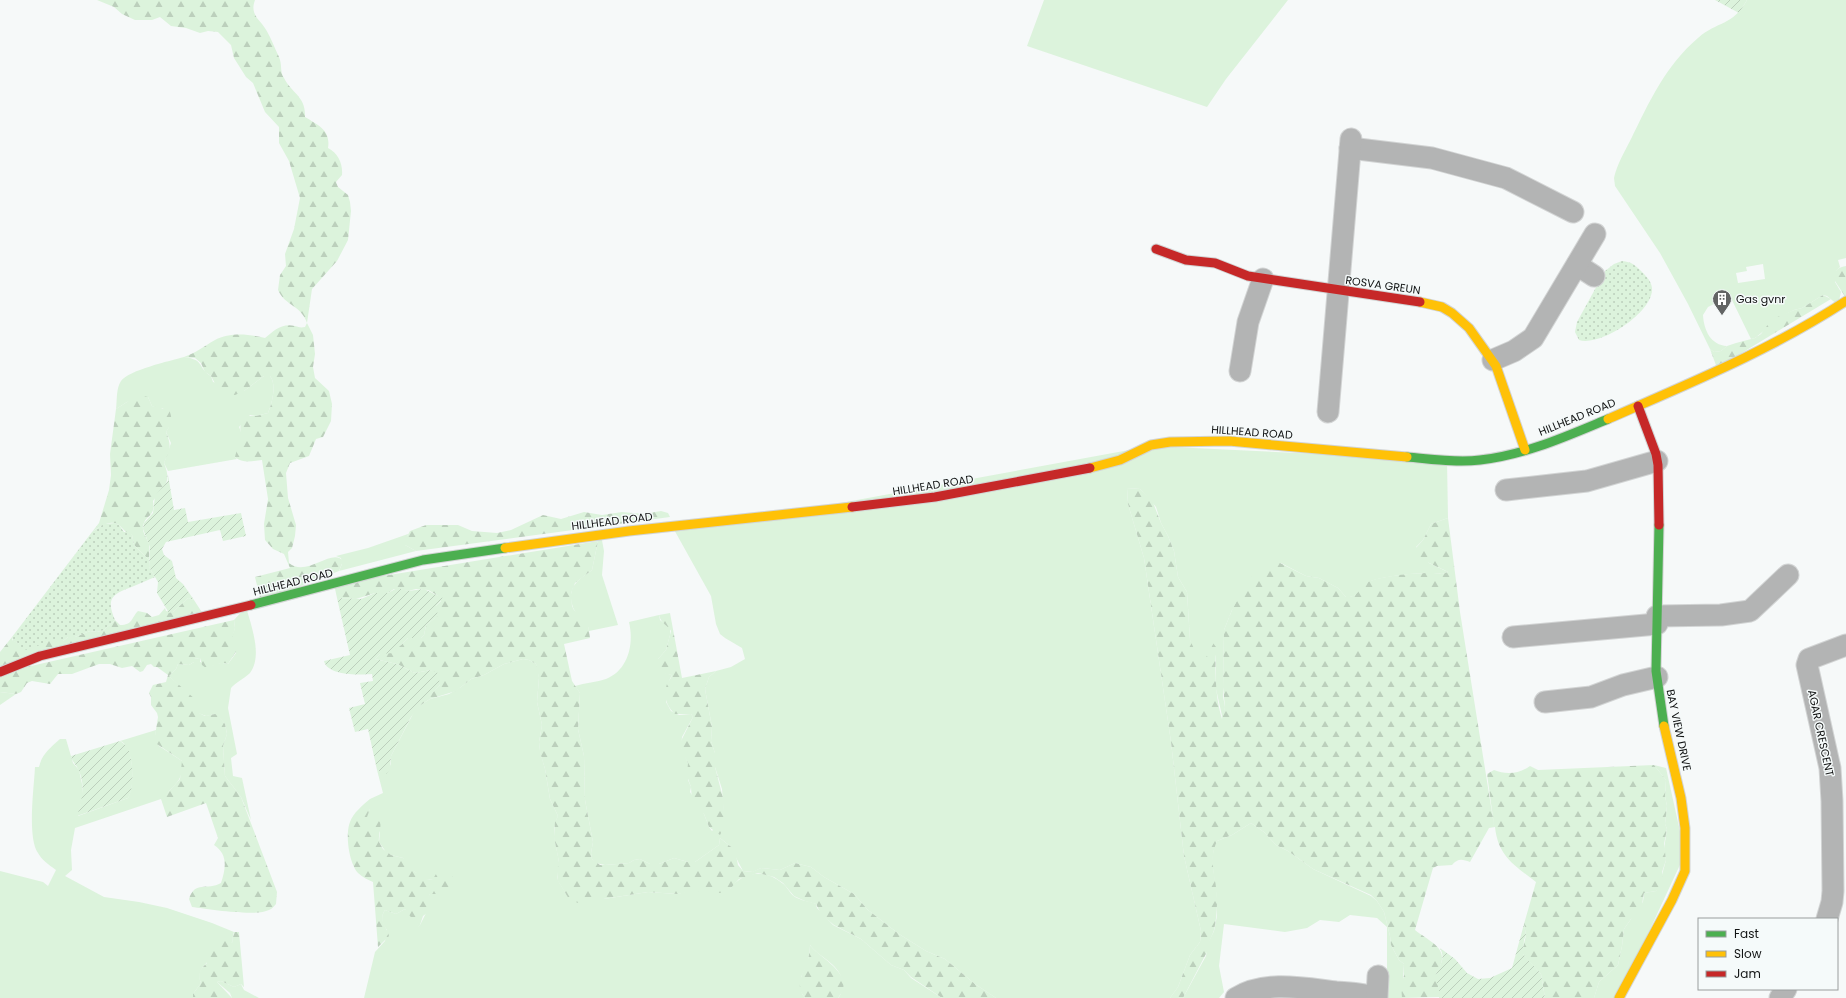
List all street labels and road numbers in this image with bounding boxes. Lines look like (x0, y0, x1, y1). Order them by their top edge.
street label: ROSVA GREUN (1344, 272, 1422, 298)
street label: HILLHEAD ROAD (1536, 394, 1618, 440)
street label: HILLHEAD ROAD (1211, 421, 1294, 443)
street label: HILLHEAD ROAD (891, 471, 975, 499)
street label: HILLHEAD ROAD (570, 508, 654, 534)
street label: HILLHEAD ROAD (251, 564, 335, 600)
street label: BAY VIEW DRIVE (1663, 688, 1695, 772)
street label: AGAR CRESCENT (1804, 688, 1838, 778)

